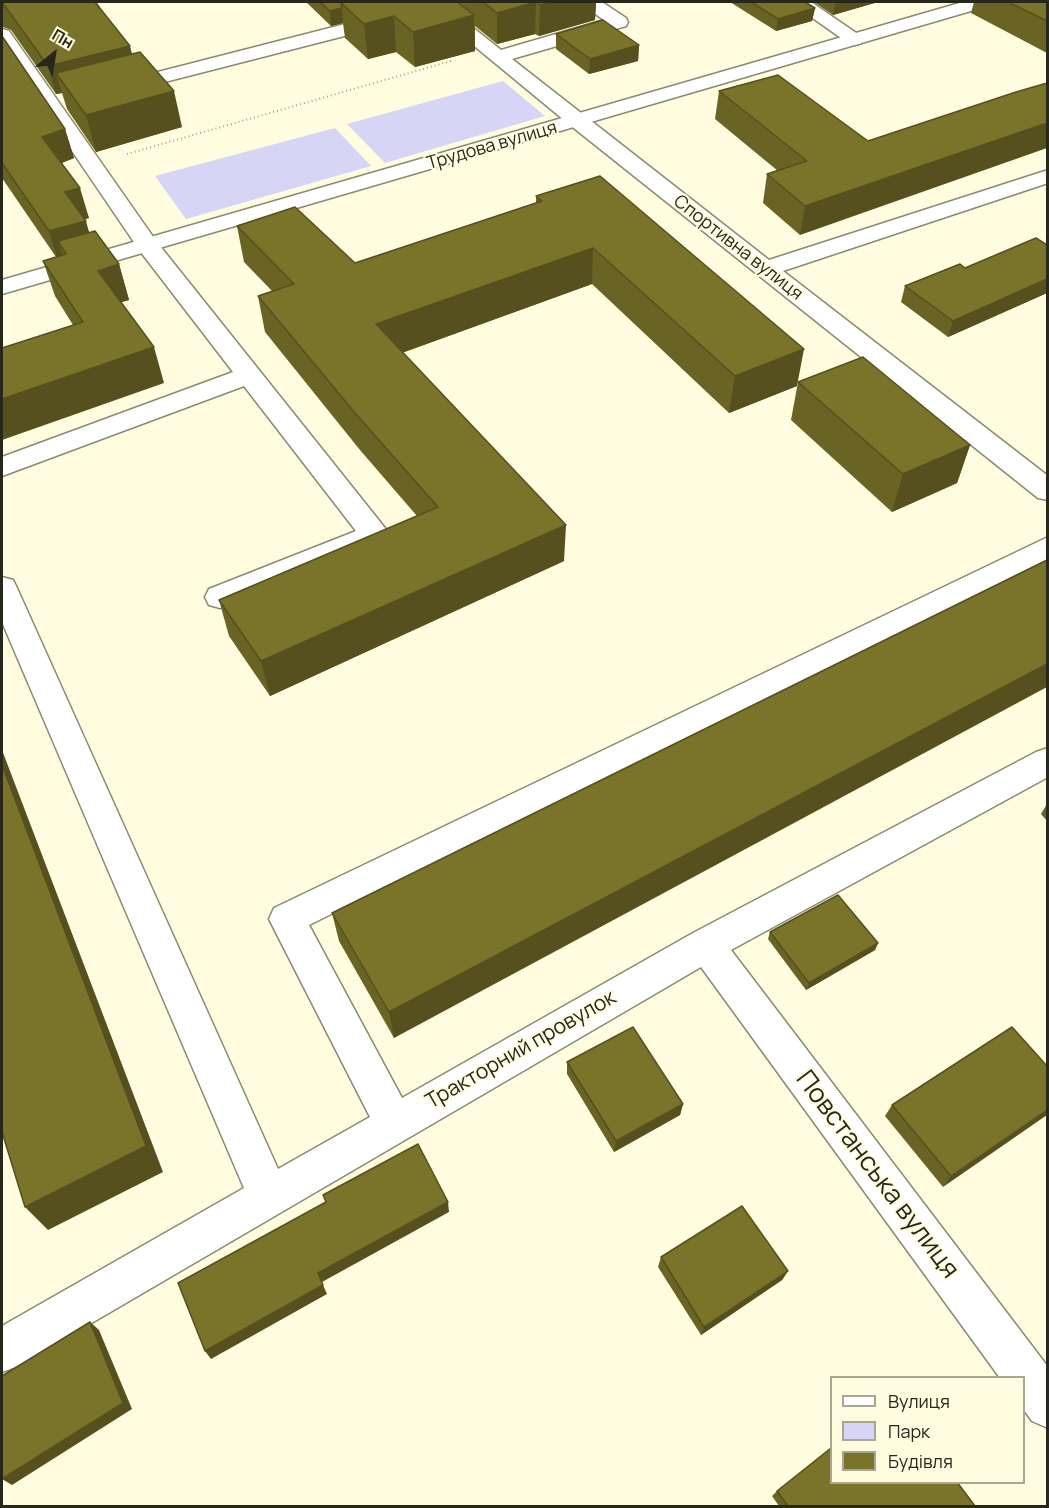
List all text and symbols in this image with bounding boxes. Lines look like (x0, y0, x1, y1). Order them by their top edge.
text: Пн (48, 23, 78, 53)
north arrow (24, 24, 84, 84)
street label: Трудова вулиця (424, 117, 560, 175)
street label: Спортивна вулиця (669, 191, 807, 305)
street label: Тракторний провулок (421, 985, 621, 1115)
street label: Повстанська вулиця (789, 1065, 965, 1285)
legend (830, 1376, 1025, 1484)
text: Вулиця (888, 1389, 950, 1413)
text: Парк (888, 1419, 930, 1443)
text: Будівля (888, 1449, 953, 1473)

